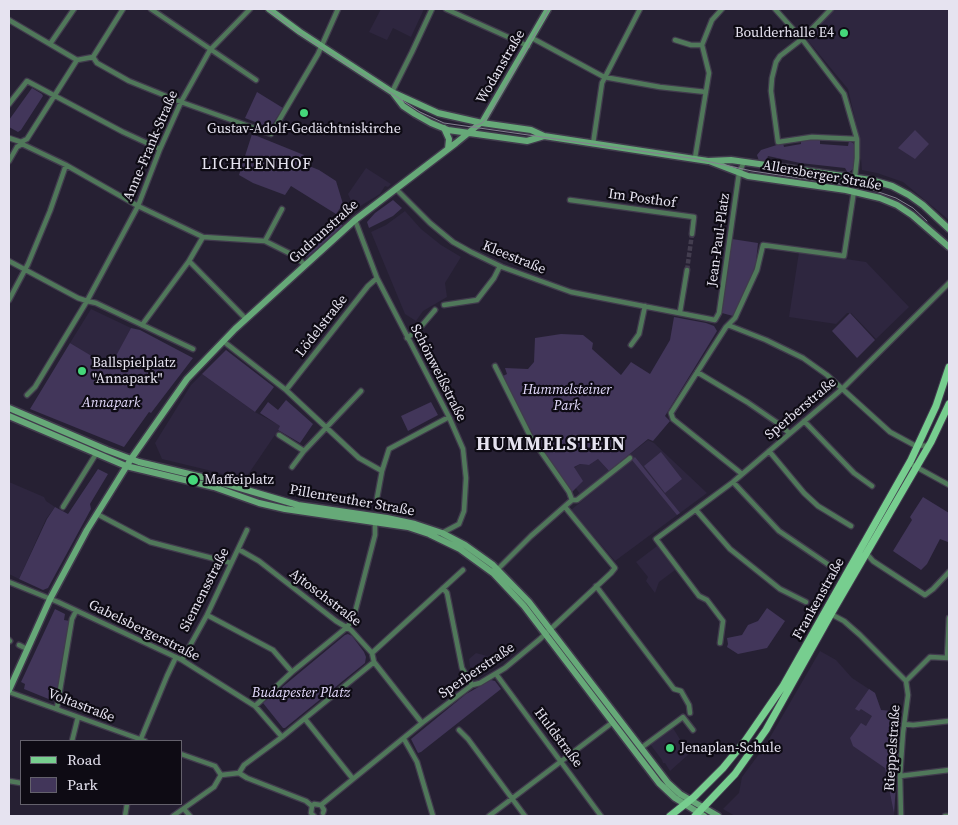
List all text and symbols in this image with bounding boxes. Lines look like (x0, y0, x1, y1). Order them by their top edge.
place label: Boulderhalle E4 (735, 25, 834, 41)
street label: Wodanstraße (473, 27, 529, 107)
marker: Boulderhalle E4 (838, 27, 850, 39)
street label: Anne-Frank-Straße (120, 88, 182, 204)
marker: Gustav-Adolf-Gedächtniskirche (298, 107, 310, 119)
place label: Gustav-Adolf-Gedächtniskirche (207, 121, 401, 137)
district label: LICHTENHOF (200, 155, 314, 175)
street label: Allersberger Straße (761, 157, 883, 195)
street label: Im Posthof (607, 186, 677, 212)
street label: Jean-Paul-Platz (704, 192, 734, 288)
street label: Gudrunstraße (286, 197, 362, 267)
street label: Kleestraße (480, 238, 548, 278)
street label: Lödelstraße (293, 292, 351, 360)
street label: Schönweißstraße (406, 322, 470, 424)
place label: Ballspielplatz "Annapark" (92, 355, 176, 388)
marker: Ballspielplatz "Annapark" (76, 365, 88, 377)
street label: Sperberstraße (762, 374, 840, 444)
park label: Hummelsteiner Park (522, 382, 612, 414)
park label: Annapark (82, 395, 140, 411)
district label: HUMMELSTEIN (475, 434, 627, 456)
place label: Maffeiplatz (204, 472, 274, 488)
marker: Maffeiplatz (186, 473, 200, 487)
street label: Pillenreuther Straße (288, 482, 416, 520)
street label: Siemensstraße (177, 545, 233, 635)
street label: Frankenstraße (790, 555, 848, 643)
street label: Ajtoschstraße (286, 566, 364, 630)
street label: Gabelsbergerstraße (86, 597, 202, 665)
street label: Sperberstraße (436, 639, 518, 703)
street label: Voltastraße (45, 685, 117, 727)
park label: Budapester Platz (252, 685, 350, 701)
street label: Rieppelstraße (882, 704, 904, 792)
street label: Huldstraße (530, 705, 586, 771)
legend (20, 740, 182, 805)
place label: Jenaplan-Schule (680, 740, 781, 756)
marker: Jenaplan-Schule (664, 742, 676, 754)
text: Road (67, 749, 101, 770)
text: Park (67, 774, 98, 795)

